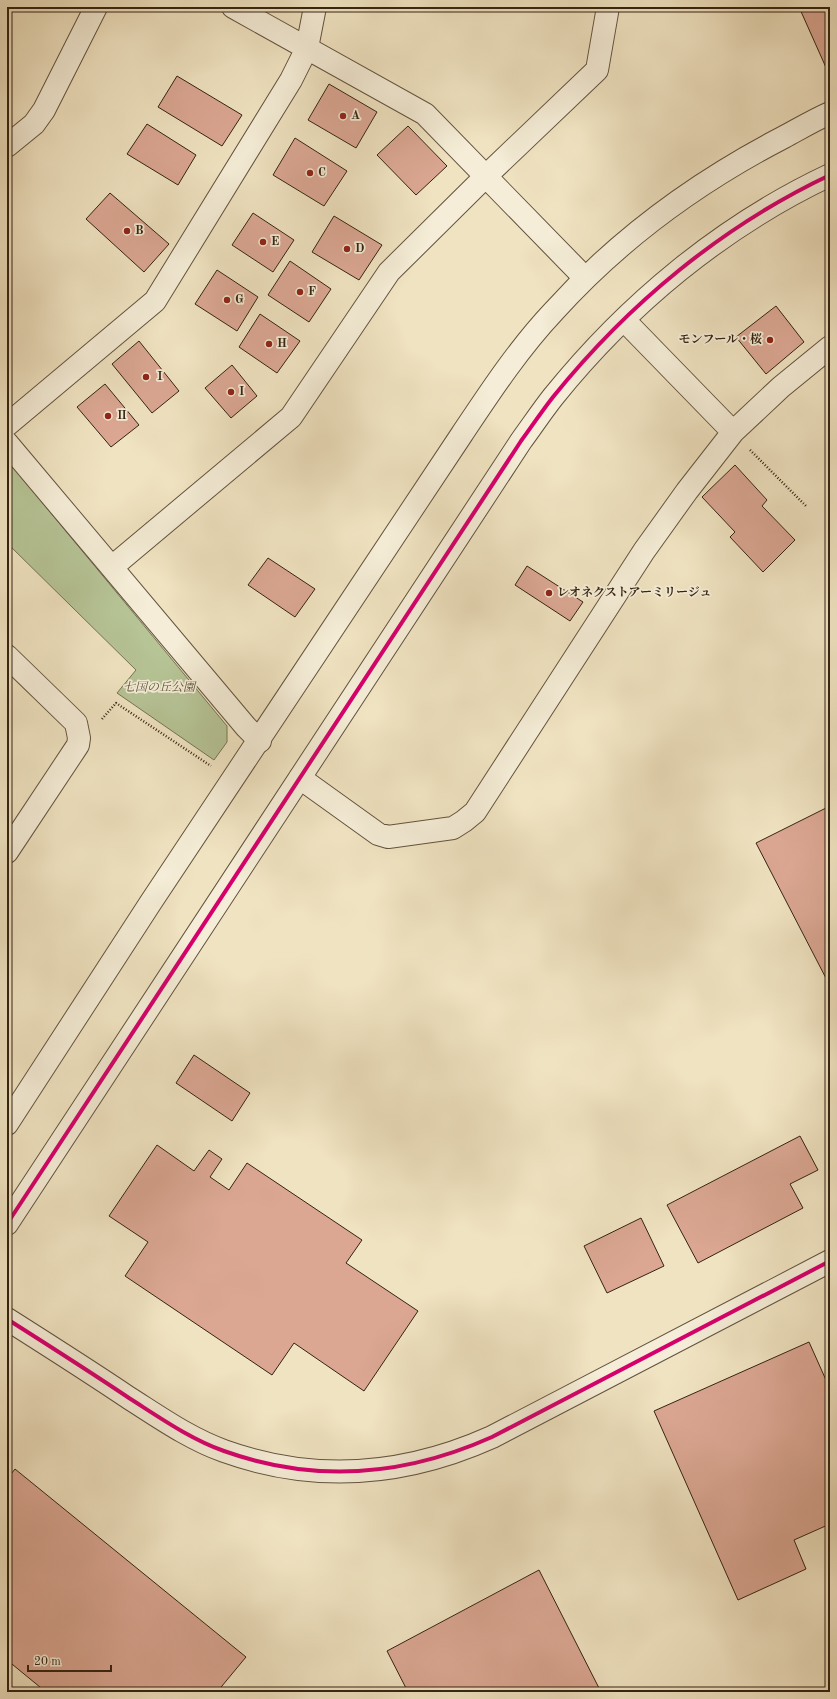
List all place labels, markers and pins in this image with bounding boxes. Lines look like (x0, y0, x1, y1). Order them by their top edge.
place label: A (351, 110, 360, 122)
marker: A (338, 111, 348, 121)
place label: C (318, 167, 326, 179)
marker: C (305, 168, 315, 178)
place label: B (135, 225, 144, 237)
marker: B (122, 226, 132, 236)
place label: E (271, 236, 279, 248)
marker: E (258, 237, 268, 247)
place label: D (355, 243, 364, 255)
marker: D (342, 244, 352, 254)
place label: F (308, 286, 316, 298)
marker: F (295, 287, 305, 297)
place label: G (235, 294, 244, 306)
marker: G (222, 295, 232, 305)
place label: モンフール・桜 (679, 332, 762, 346)
marker: モンフール・桜 (765, 335, 775, 345)
place label: H (277, 338, 287, 350)
marker: H (264, 339, 274, 349)
place label: Ⅰ (154, 371, 166, 383)
marker: Ⅰ (141, 372, 151, 382)
place label: I (239, 386, 244, 398)
marker: I (226, 387, 236, 397)
place label: Ⅱ (116, 410, 128, 422)
marker: Ⅱ (103, 411, 113, 421)
place label: レオネクストアーミリージュ (557, 586, 712, 599)
marker: レオネクストアーミリージュ (544, 588, 554, 598)

